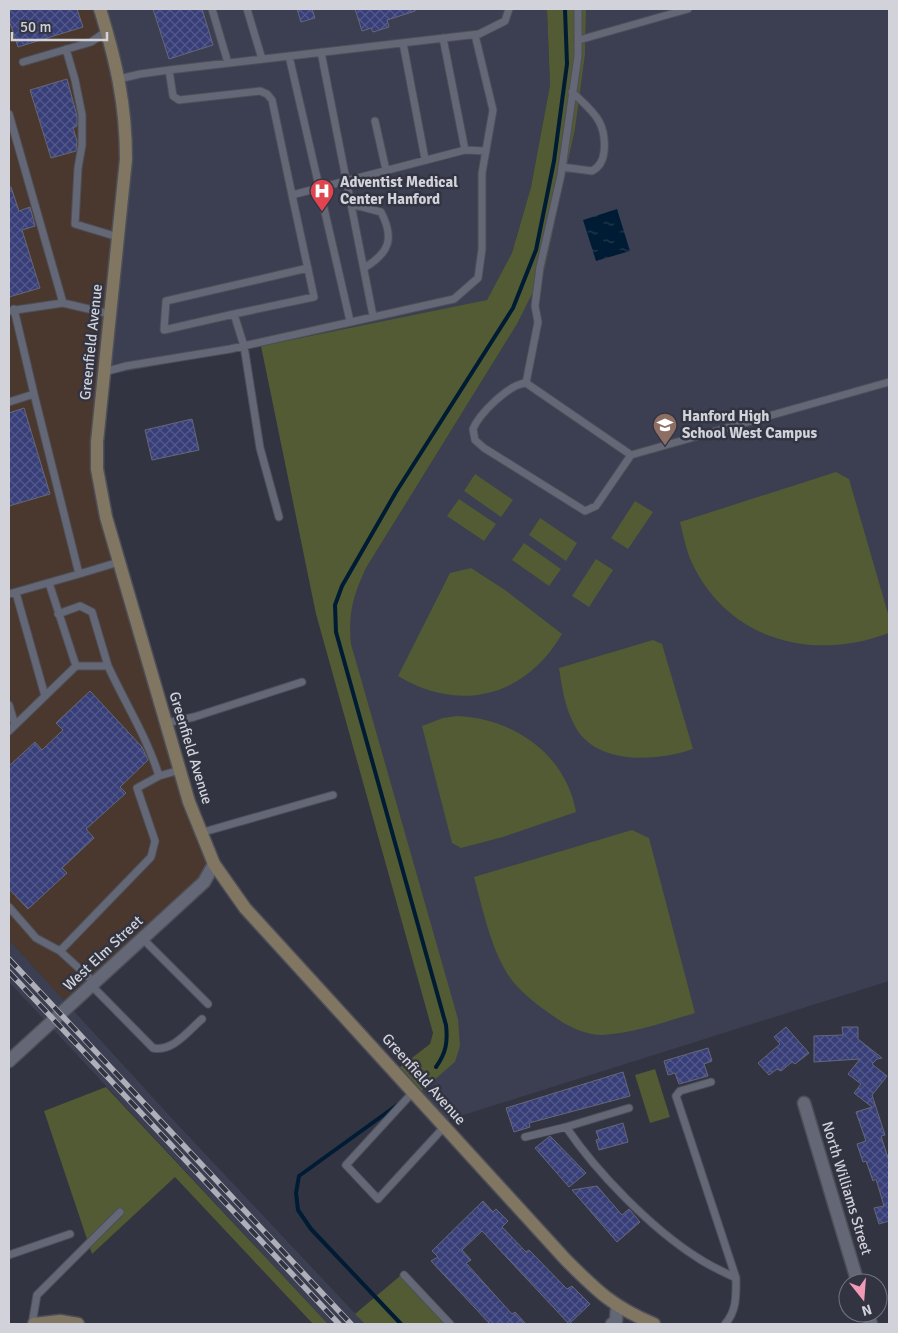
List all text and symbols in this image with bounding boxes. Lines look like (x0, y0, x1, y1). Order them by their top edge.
scale bar (12, 10, 108, 42)
text: 50 m (20, 18, 51, 36)
place label: Adventist Medical Center Hanford (340, 173, 458, 208)
hospital icon: Adventist Medical Center Hanford (309, 178, 335, 212)
street label: Greenfield Avenue (76, 283, 106, 401)
place label: Hanford High School West Campus (682, 407, 818, 442)
school or university icon: Hanford High School West Campus (652, 412, 678, 446)
street label: Greenfield Avenue (165, 690, 217, 806)
street label: West Elm Street (60, 912, 146, 994)
street label: Greenfield Avenue (378, 1030, 470, 1128)
street label: North Williams Street (818, 1119, 876, 1257)
north arrow (838, 1273, 888, 1323)
text: N (860, 1300, 874, 1320)

